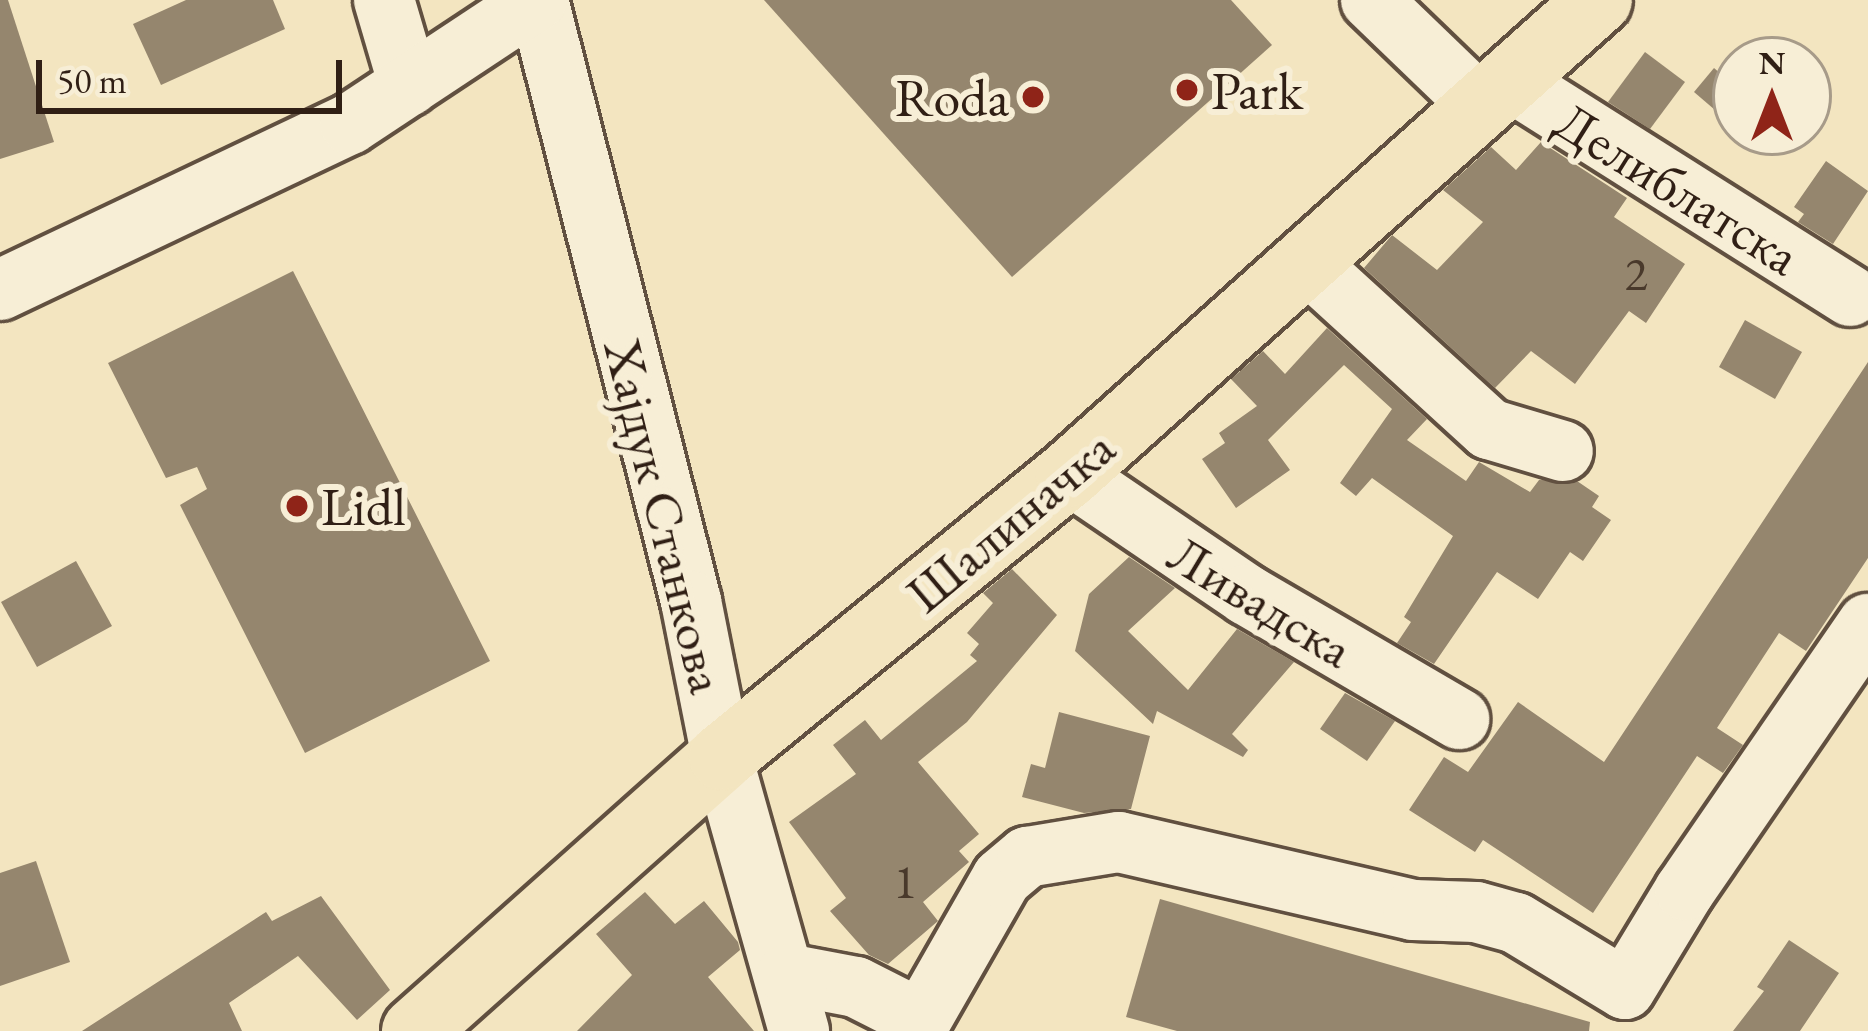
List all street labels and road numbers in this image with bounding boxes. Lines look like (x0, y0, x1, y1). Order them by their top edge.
street label: Делиблатска (1544, 88, 1812, 288)
street label: Хајдук Станкова (591, 332, 741, 700)
street label: Шалиначка (893, 414, 1127, 626)
street label: Ливадска (1157, 521, 1365, 681)

